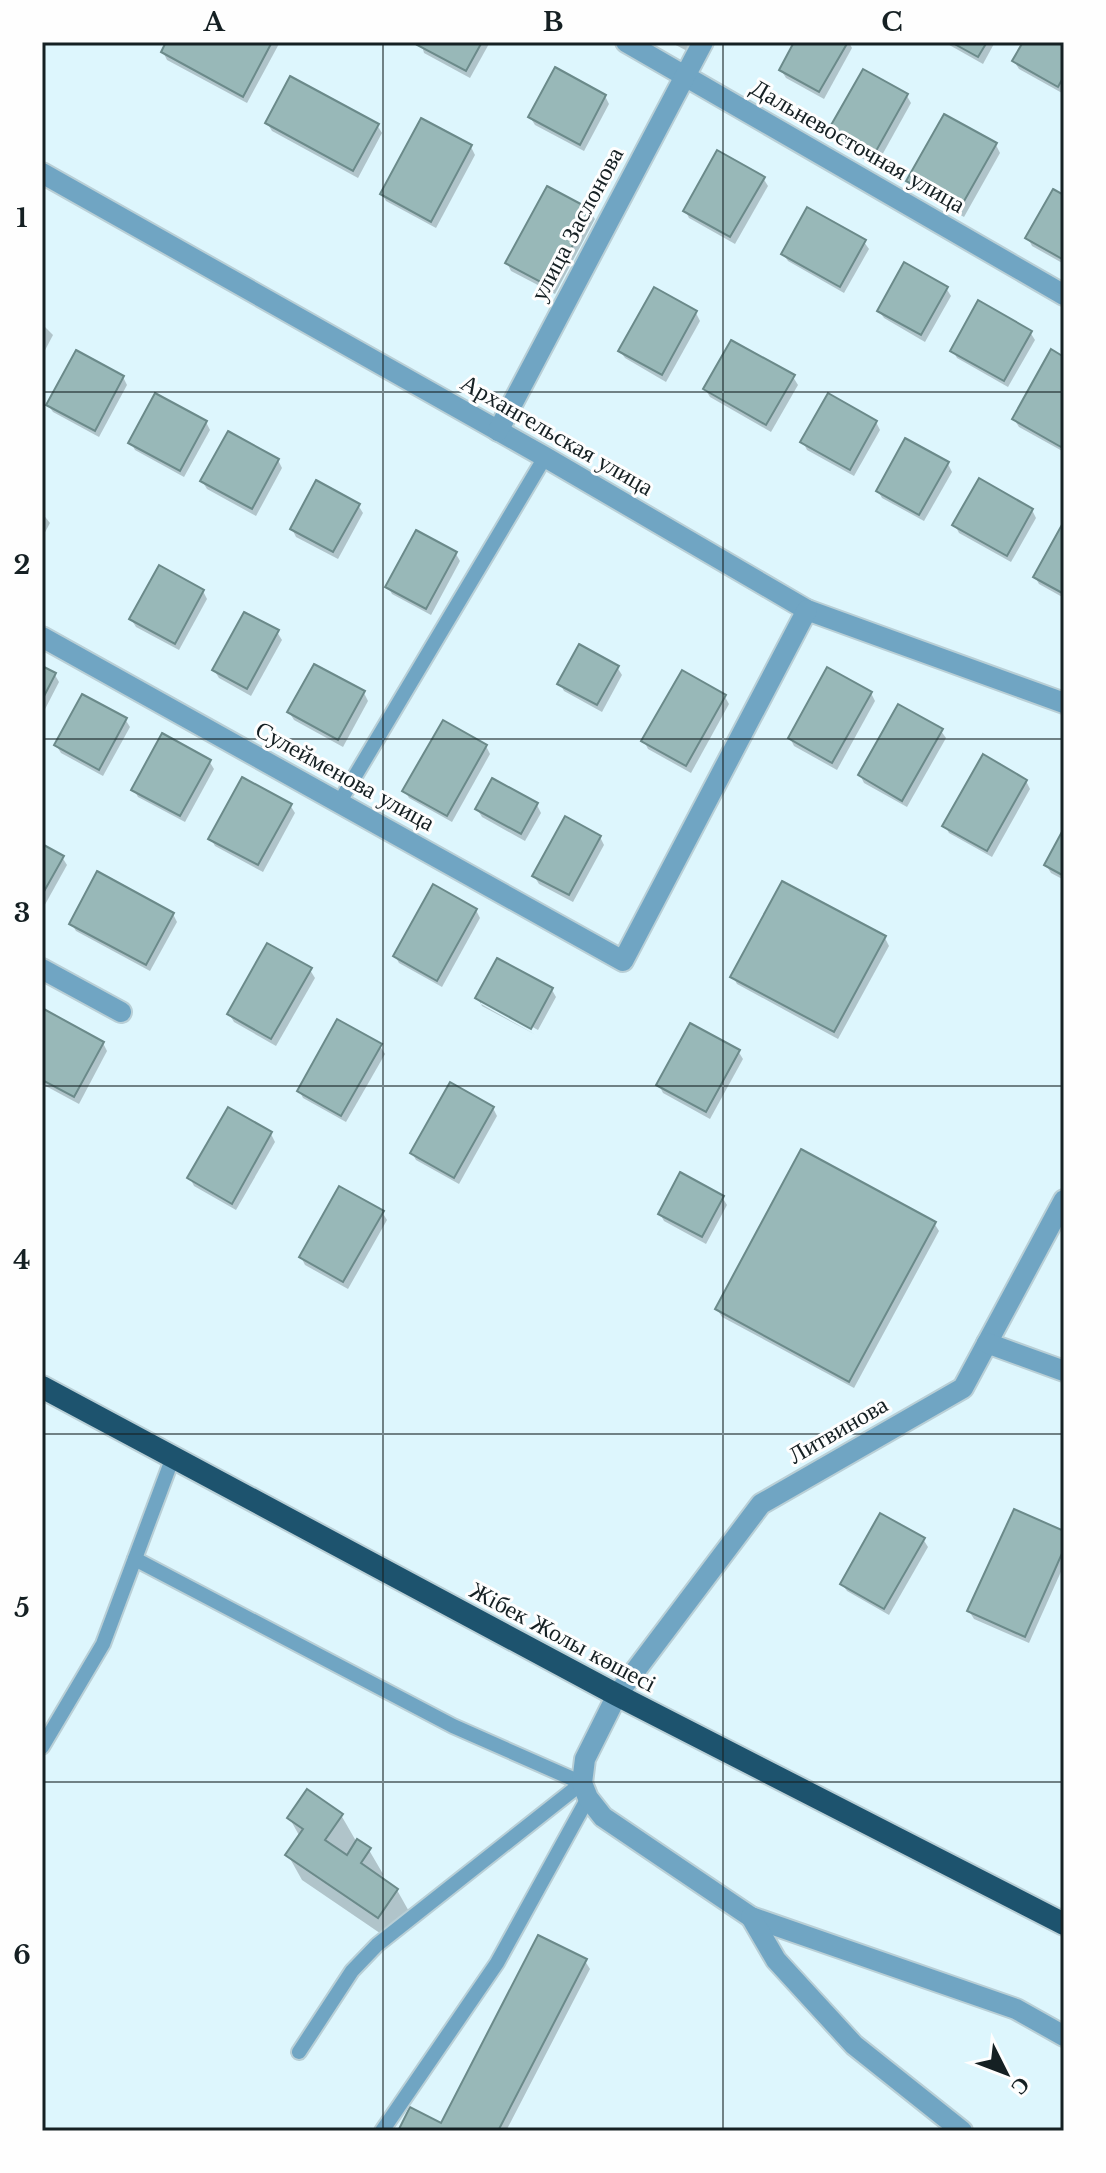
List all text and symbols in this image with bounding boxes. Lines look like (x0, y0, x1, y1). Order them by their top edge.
text: A (202, 6, 225, 38)
text: B (543, 6, 563, 38)
text: C (881, 6, 903, 38)
street label: Дальневосточная улица (746, 72, 971, 219)
street label: улица Заслонова (524, 142, 629, 306)
text: 1 (16, 202, 28, 234)
street label: Архангельская улица (456, 368, 659, 502)
text: 2 (14, 549, 30, 581)
street label: Сулейменова улица (251, 714, 440, 837)
text: 3 (14, 897, 30, 929)
text: 4 (13, 1244, 31, 1276)
street label: Литвинова (783, 1389, 893, 1470)
street label: Жібек Жолы көшесі (465, 1575, 662, 1698)
text: 5 (14, 1592, 30, 1624)
text: 6 (13, 1939, 31, 1971)
north arrow (966, 2033, 1046, 2113)
text: С (1005, 2071, 1036, 2101)

